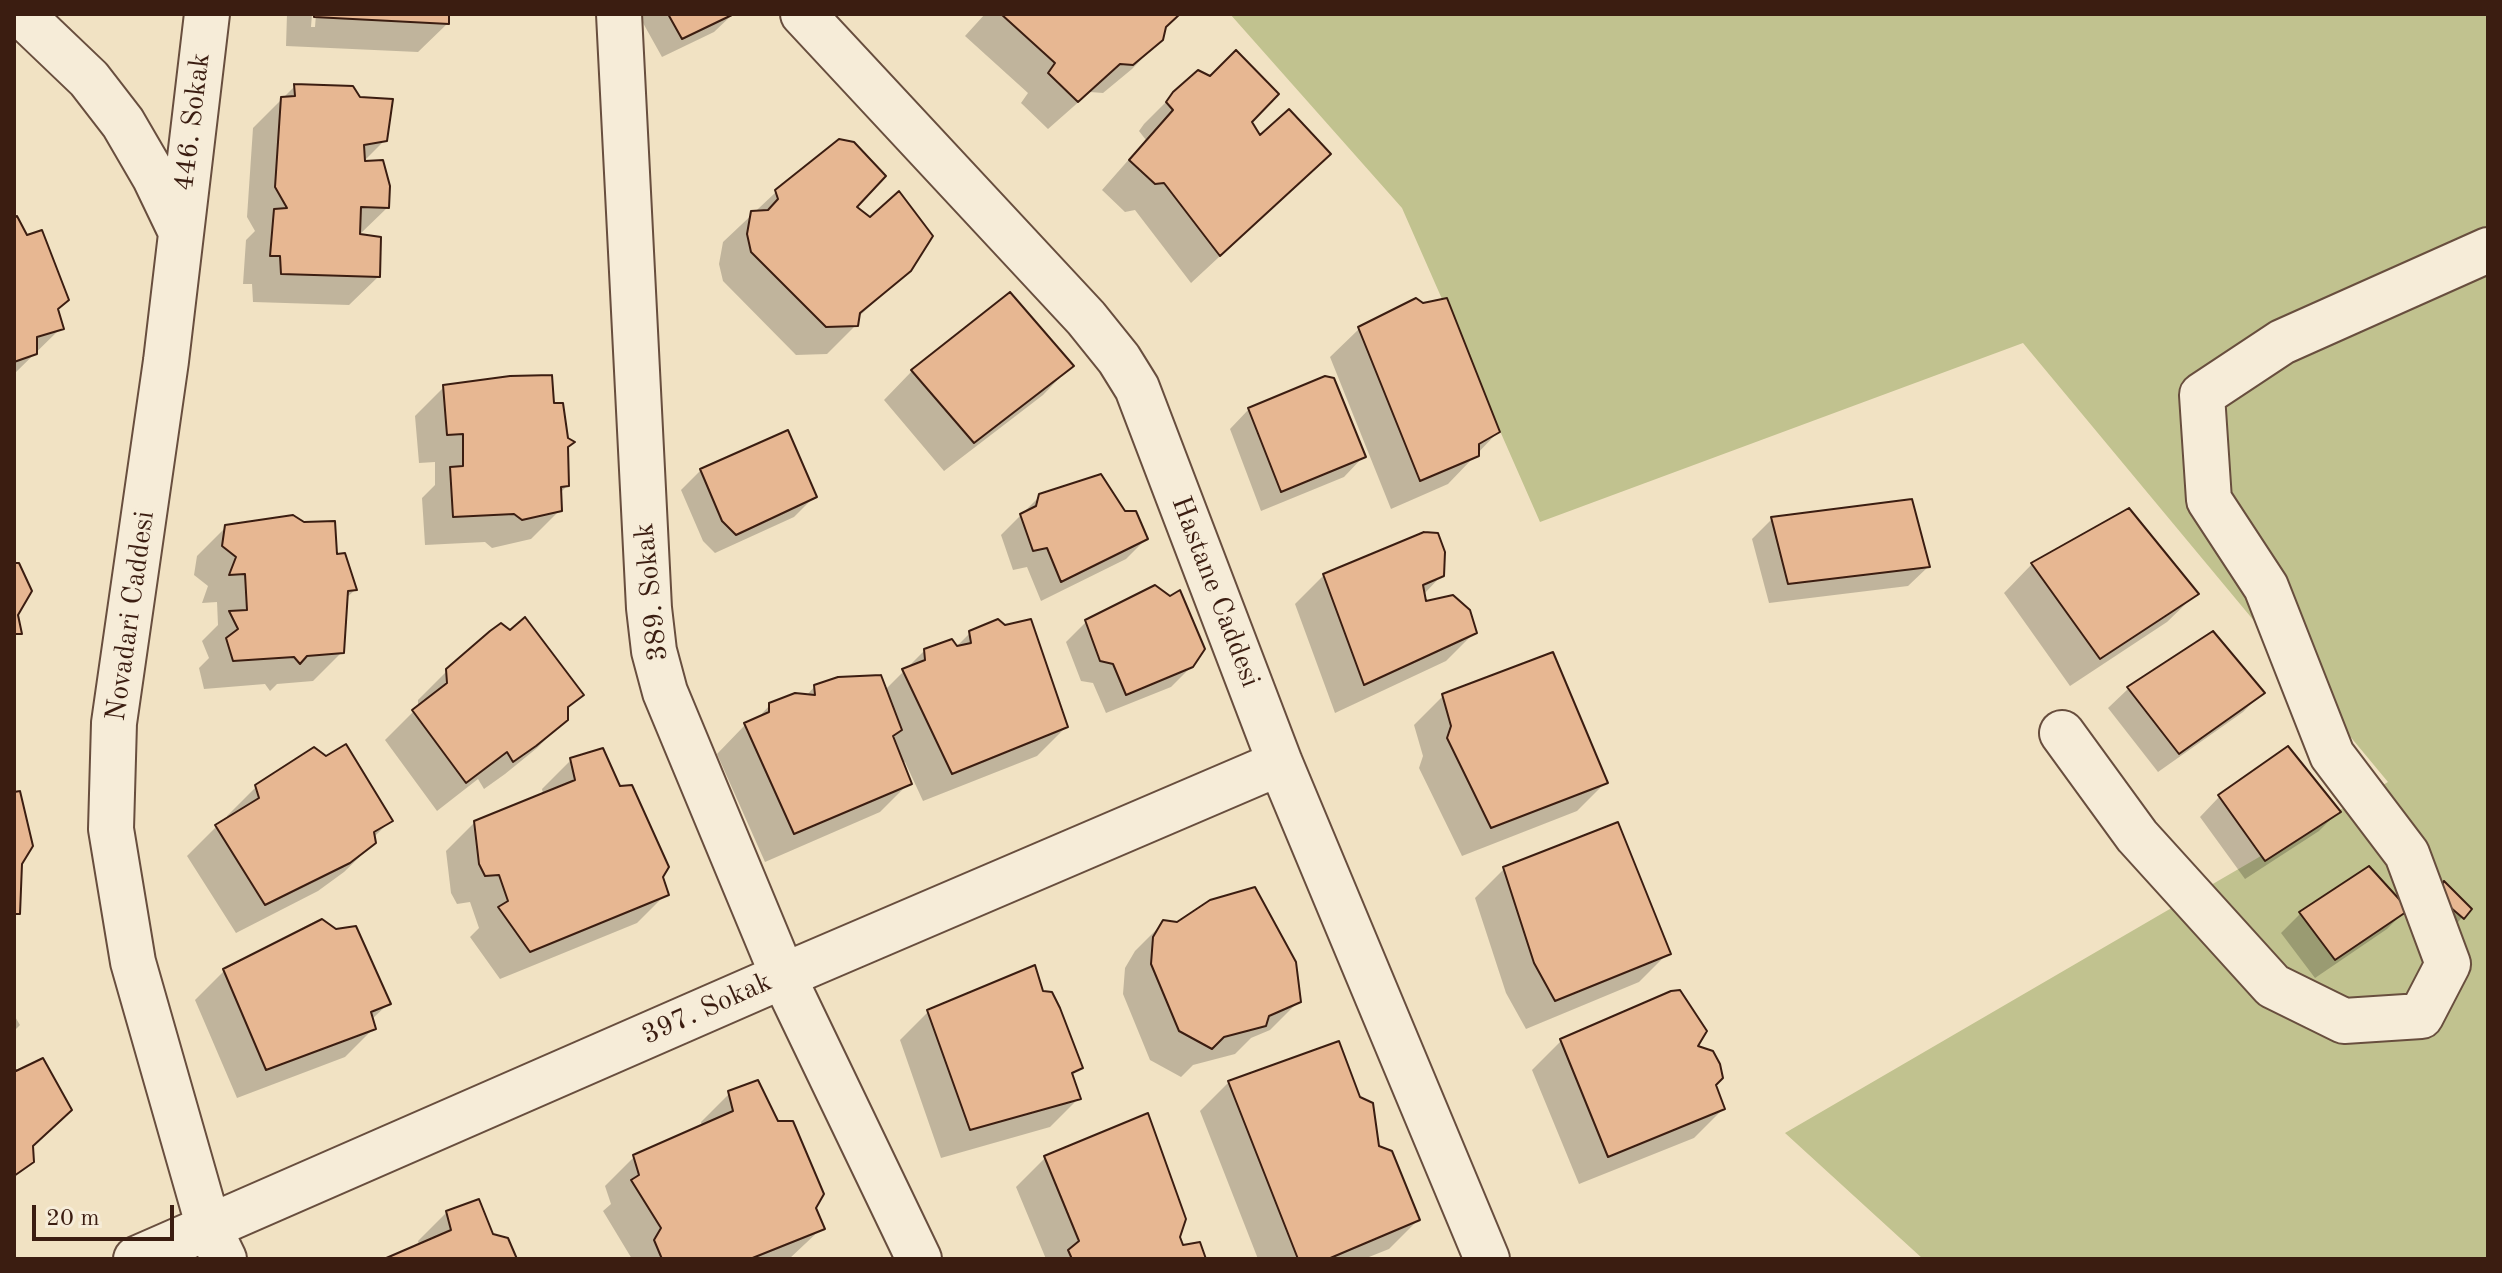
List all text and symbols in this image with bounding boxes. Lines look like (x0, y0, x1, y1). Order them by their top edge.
street label: 446. Sokak (168, 51, 218, 193)
street label: Hastane Caddesi (1163, 492, 1267, 692)
street label: Novadari Caddesi (100, 509, 162, 723)
street label: 389. Sokak (628, 521, 676, 663)
street label: 397. Sokak (637, 965, 777, 1053)
scale bar (36, 1189, 178, 1239)
text: 20 m (46, 1207, 100, 1231)

